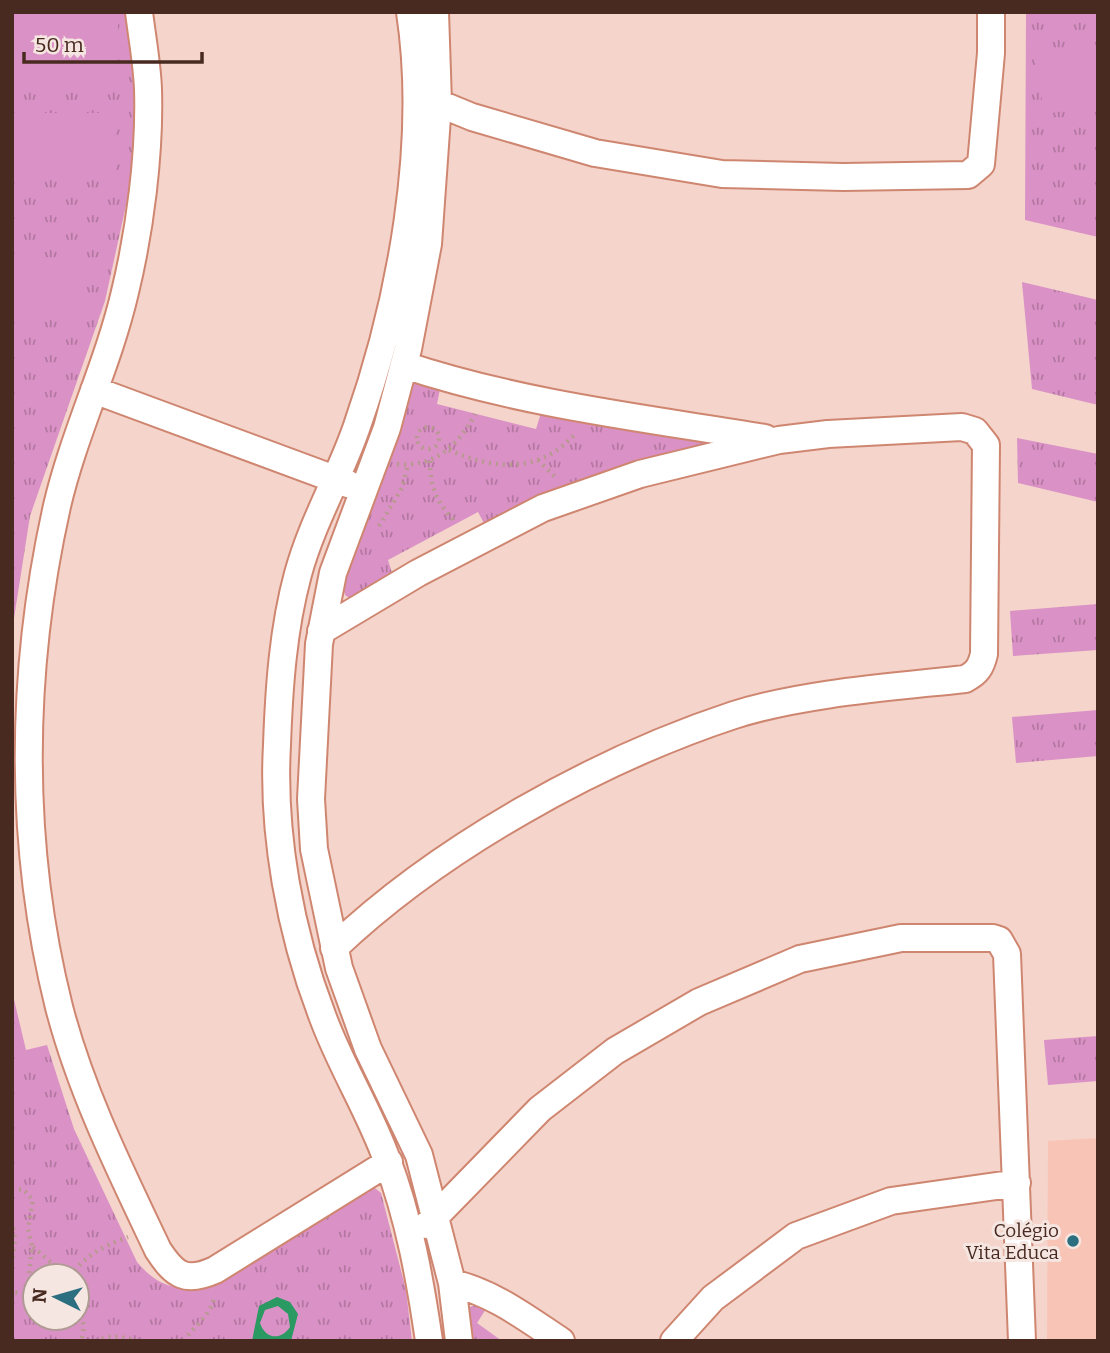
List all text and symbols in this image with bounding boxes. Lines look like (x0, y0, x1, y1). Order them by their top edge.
scale bar (24, 21, 203, 65)
text: 50 m (35, 32, 84, 58)
place label: Colégio Vita Educa (966, 1219, 1060, 1264)
marker: Colégio Vita Educa (1065, 1233, 1081, 1249)
north arrow (21, 1262, 91, 1332)
text: N (27, 1287, 52, 1304)

